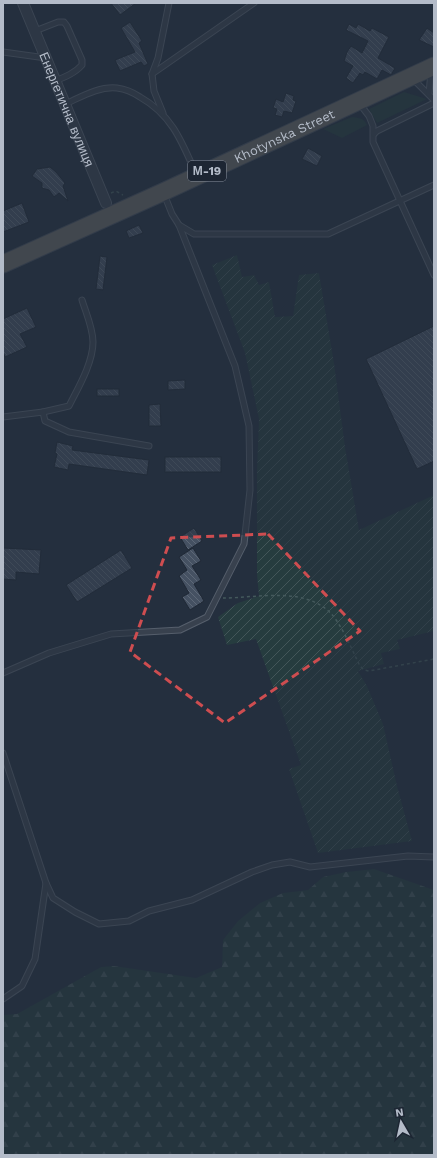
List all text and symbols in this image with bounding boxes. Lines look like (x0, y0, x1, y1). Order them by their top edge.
street label: Енергетична вулиця (37, 50, 98, 169)
street label: Khotynska Street (231, 106, 337, 166)
road number: М-19 (188, 161, 226, 181)
north arrow (381, 1102, 421, 1142)
text: N (394, 1106, 405, 1120)

